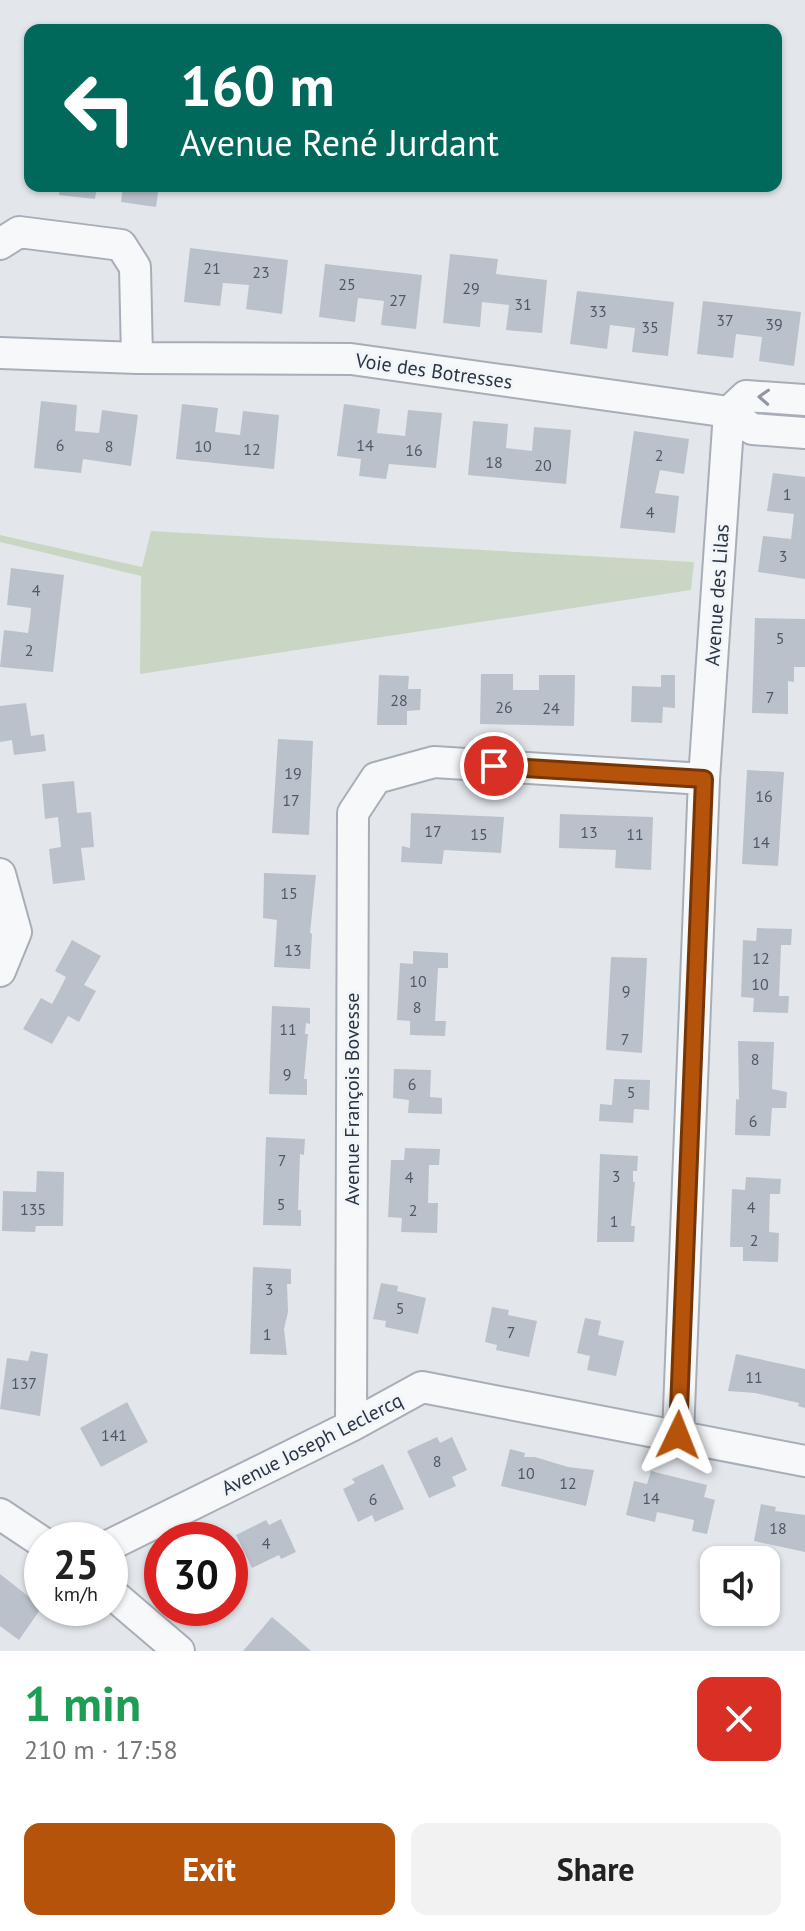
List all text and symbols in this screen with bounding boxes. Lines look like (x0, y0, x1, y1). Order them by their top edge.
text: 160 m (180, 49, 335, 121)
icon: left (48, 56, 152, 160)
text: Avenue René Jurdant (180, 119, 499, 166)
house number: 21 (203, 258, 221, 278)
house number: 23 (252, 262, 270, 282)
house number: 25 (338, 274, 356, 294)
house number: 29 (462, 278, 480, 298)
house number: 27 (389, 290, 407, 310)
house number: 31 (514, 294, 532, 314)
house number: 33 (589, 301, 607, 321)
house number: 37 (716, 310, 734, 330)
house number: 39 (765, 314, 783, 334)
house number: 35 (641, 317, 659, 337)
street label: Voie des Botresses (353, 347, 514, 395)
one-way arrow (757, 389, 770, 406)
house number: 6 (56, 435, 64, 455)
house number: 14 (356, 435, 374, 455)
house number: 8 (105, 436, 113, 456)
house number: 10 (194, 436, 212, 456)
house number: 12 (243, 439, 261, 459)
house number: 16 (405, 440, 423, 460)
house number: 2 (655, 445, 663, 465)
house number: 18 (485, 452, 503, 472)
house number: 20 (534, 455, 552, 475)
house number: 1 (783, 484, 791, 504)
house number: 4 (646, 502, 655, 522)
street label: Avenue des Lilas (699, 523, 735, 667)
house number: 3 (779, 546, 787, 566)
house number: 4 (32, 580, 41, 600)
house number: 5 (776, 628, 784, 648)
house number: 2 (25, 640, 33, 660)
house number: 7 (766, 687, 774, 707)
house number: 28 (390, 690, 408, 710)
house number: 26 (495, 697, 513, 717)
house number: 24 (542, 698, 560, 718)
pin (460, 732, 528, 800)
icon: arrive (472, 744, 516, 788)
house number: 19 (284, 763, 302, 783)
house number: 16 (755, 786, 773, 806)
house number: 17 (282, 790, 300, 810)
house number: 17 (424, 821, 442, 841)
house number: 13 (580, 822, 598, 842)
house number: 15 (470, 824, 488, 844)
house number: 11 (626, 824, 644, 844)
house number: 14 (752, 832, 770, 852)
house number: 15 (280, 883, 298, 903)
house number: 13 (284, 940, 302, 960)
house number: 12 (752, 948, 770, 968)
house number: 10 (409, 971, 427, 991)
house number: 10 (751, 974, 769, 994)
house number: 9 (622, 981, 630, 1001)
street label: Avenue François Bovesse (339, 993, 365, 1205)
house number: 8 (413, 997, 421, 1017)
house number: 11 (279, 1019, 297, 1039)
house number: 7 (621, 1029, 629, 1049)
house number: 8 (751, 1049, 759, 1069)
house number: 9 (283, 1064, 291, 1084)
house number: 6 (408, 1074, 416, 1094)
house number: 5 (627, 1082, 635, 1102)
house number: 6 (749, 1111, 757, 1131)
house number: 7 (278, 1150, 286, 1170)
house number: 3 (612, 1166, 620, 1186)
house number: 4 (405, 1167, 414, 1187)
house number: 5 (277, 1194, 285, 1214)
house number: 4 (747, 1197, 756, 1217)
house number: 135 (20, 1199, 46, 1219)
house number: 2 (409, 1200, 417, 1220)
house number: 1 (610, 1211, 618, 1231)
house number: 2 (750, 1230, 758, 1250)
house number: 3 (265, 1279, 273, 1299)
house number: 5 (396, 1298, 404, 1318)
house number: 7 (507, 1322, 515, 1342)
house number: 1 (263, 1324, 271, 1344)
house number: 11 (745, 1367, 763, 1387)
house number: 137 (11, 1373, 37, 1393)
street label: Avenue Joseph Leclercq (217, 1387, 407, 1501)
position arrow (636, 1393, 720, 1477)
house number: 141 (101, 1425, 127, 1445)
house number: 8 (433, 1451, 441, 1471)
house number: 10 (517, 1463, 535, 1483)
house number: 12 (559, 1473, 577, 1493)
house number: 14 (642, 1488, 660, 1508)
house number: 6 (369, 1489, 377, 1509)
house number: 18 (769, 1518, 787, 1538)
speed limit sign: 30 (144, 1522, 248, 1626)
house number: 4 (262, 1533, 271, 1553)
text: 25 (53, 1538, 99, 1590)
map controls (700, 1546, 780, 1626)
button: sound (700, 1546, 780, 1626)
text: km/h (54, 1581, 98, 1607)
text: 1 min (24, 1672, 141, 1734)
button: close (697, 1677, 781, 1761)
text: 210 m · 17:58 (24, 1733, 178, 1766)
button: Exit (24, 1823, 395, 1915)
button: Share (411, 1823, 781, 1915)

